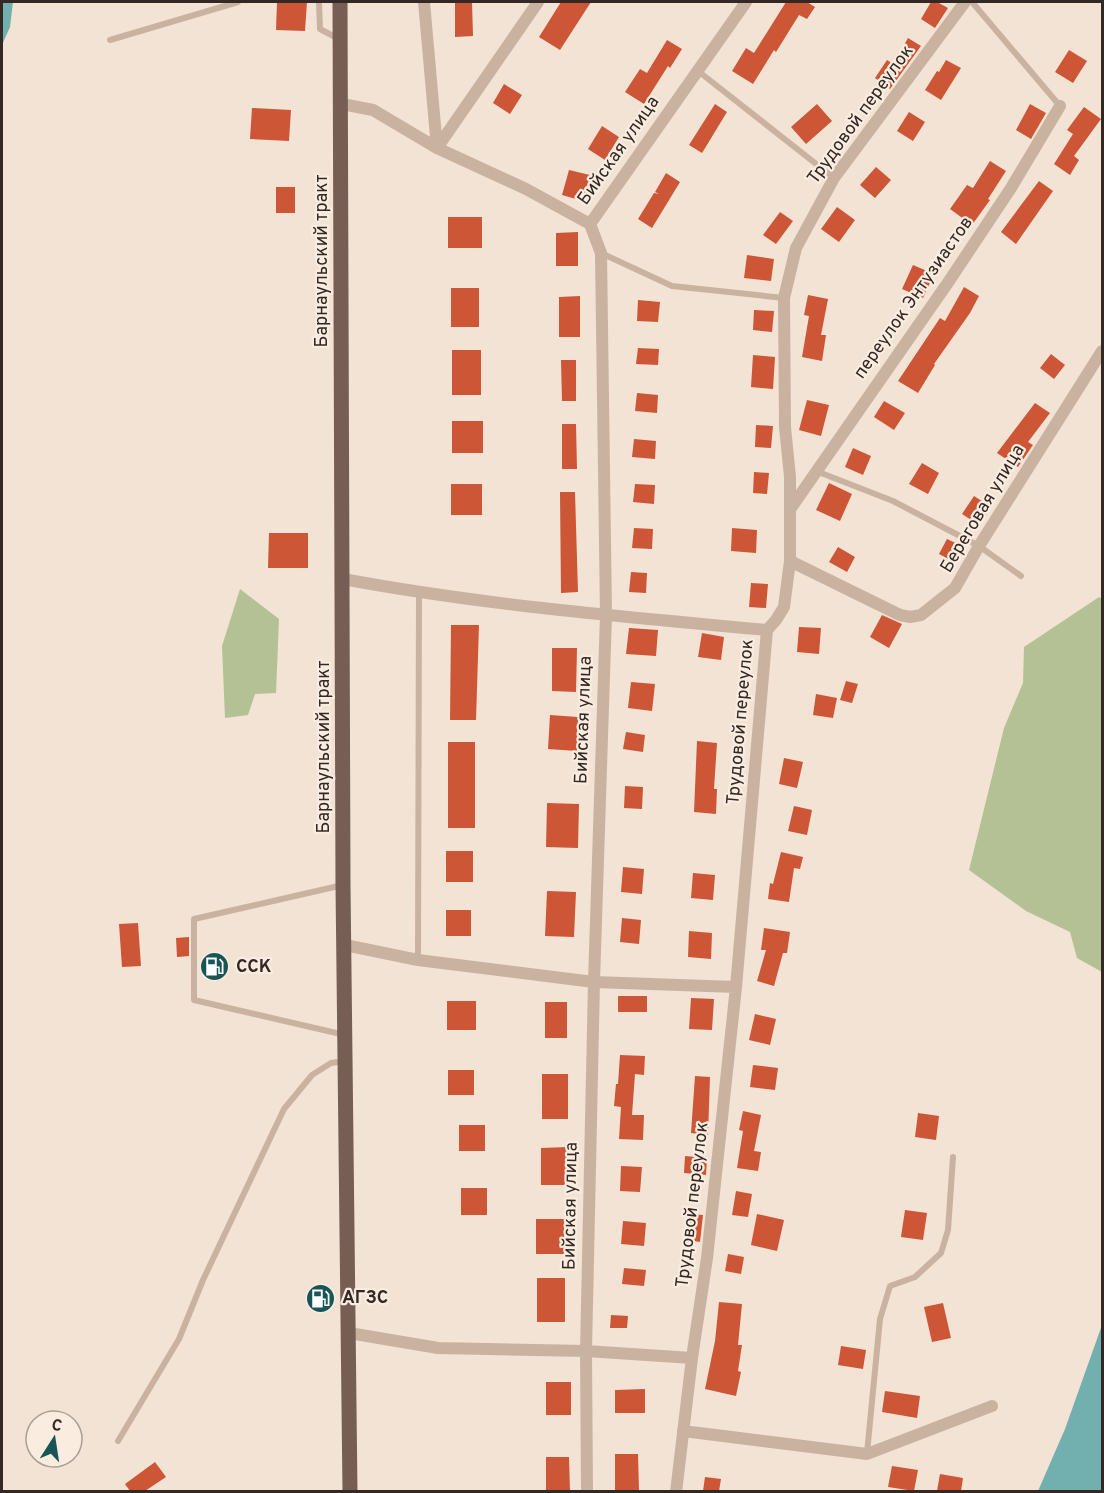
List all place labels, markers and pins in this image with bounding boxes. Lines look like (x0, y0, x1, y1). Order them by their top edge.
fuel station icon: ССК (199, 951, 231, 983)
place label: ССК (236, 956, 272, 979)
fuel station icon: АГЗС (305, 1282, 337, 1314)
place label: АГЗС (342, 1287, 388, 1310)

